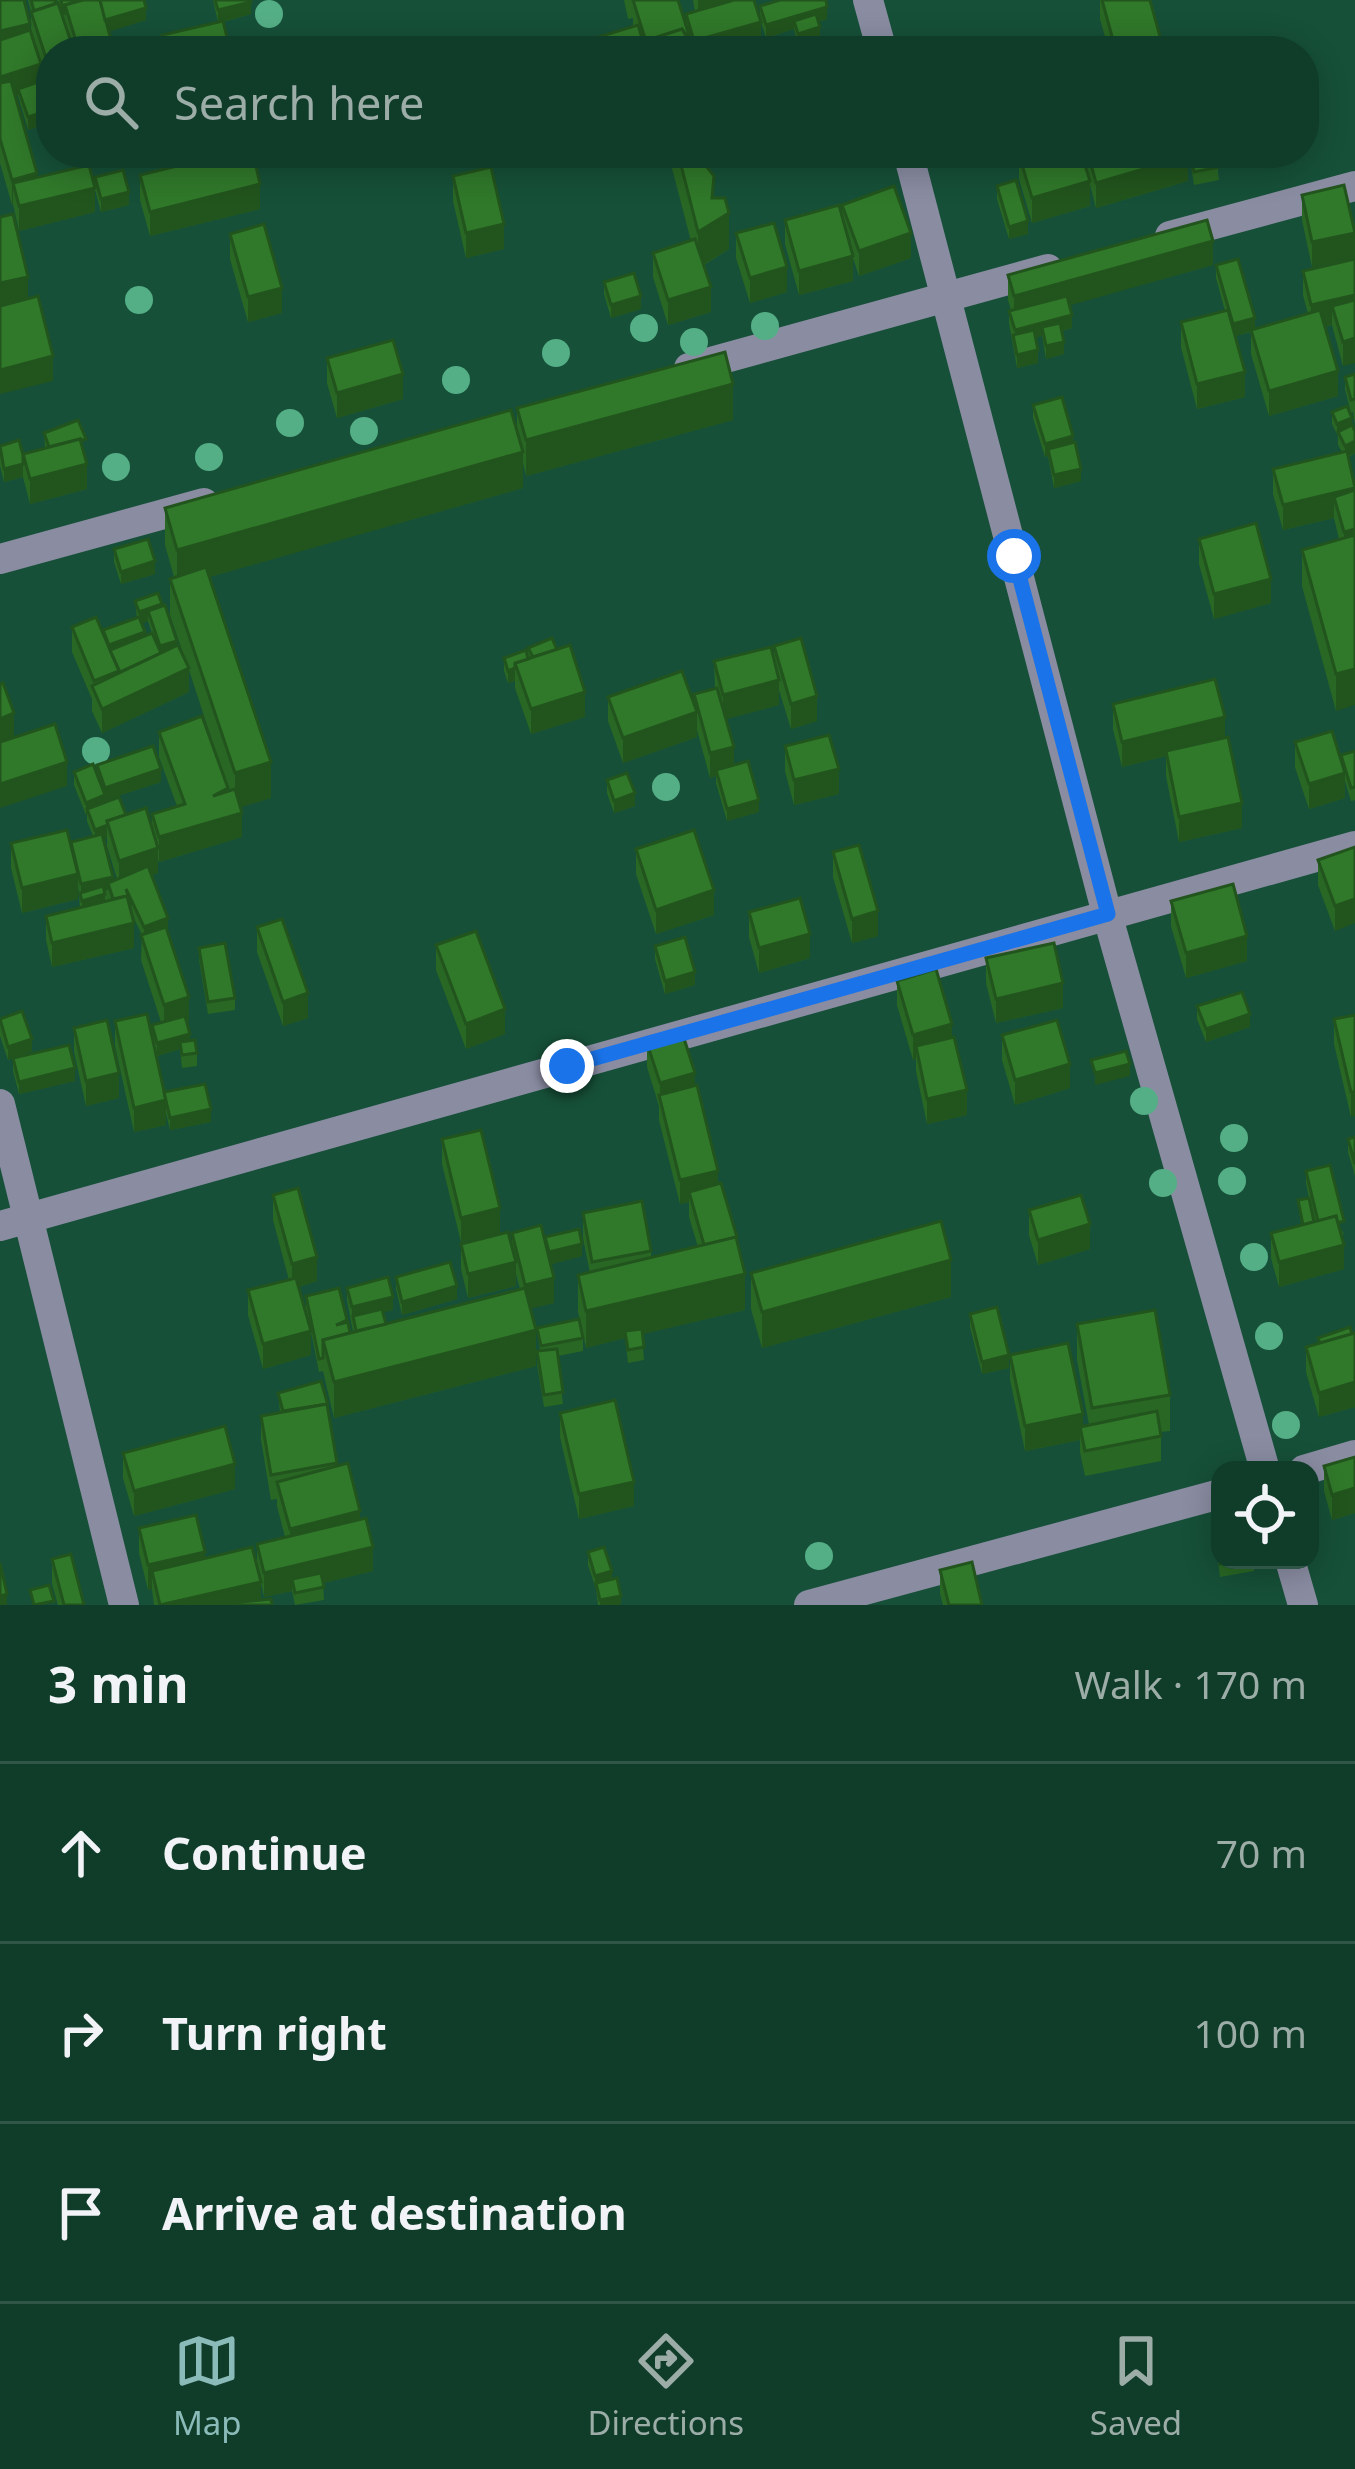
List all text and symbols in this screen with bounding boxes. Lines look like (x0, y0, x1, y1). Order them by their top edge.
search box (36, 36, 1319, 168)
icon: search (78, 69, 144, 135)
text: Search here (174, 72, 424, 133)
route start (987, 529, 1041, 583)
route end (540, 1039, 594, 1093)
map controls (1211, 1461, 1319, 1569)
button: locate (1211, 1461, 1319, 1569)
text: 3 min (48, 1648, 189, 1718)
text: Walk · 170 m (1074, 1657, 1307, 1710)
icon: ahead (48, 1820, 114, 1886)
text: Continue (162, 1822, 367, 1883)
text: 70 m (1216, 1826, 1307, 1879)
icon: right (48, 2000, 114, 2066)
text: Turn right (162, 2002, 387, 2063)
text: 100 m (1193, 2006, 1307, 2059)
icon: arrive (48, 2180, 114, 2246)
text: Arrive at destination (162, 2182, 627, 2243)
tab: Map (173, 2328, 242, 2445)
tab: Directions (587, 2328, 744, 2445)
tab: Saved (1090, 2328, 1182, 2445)

